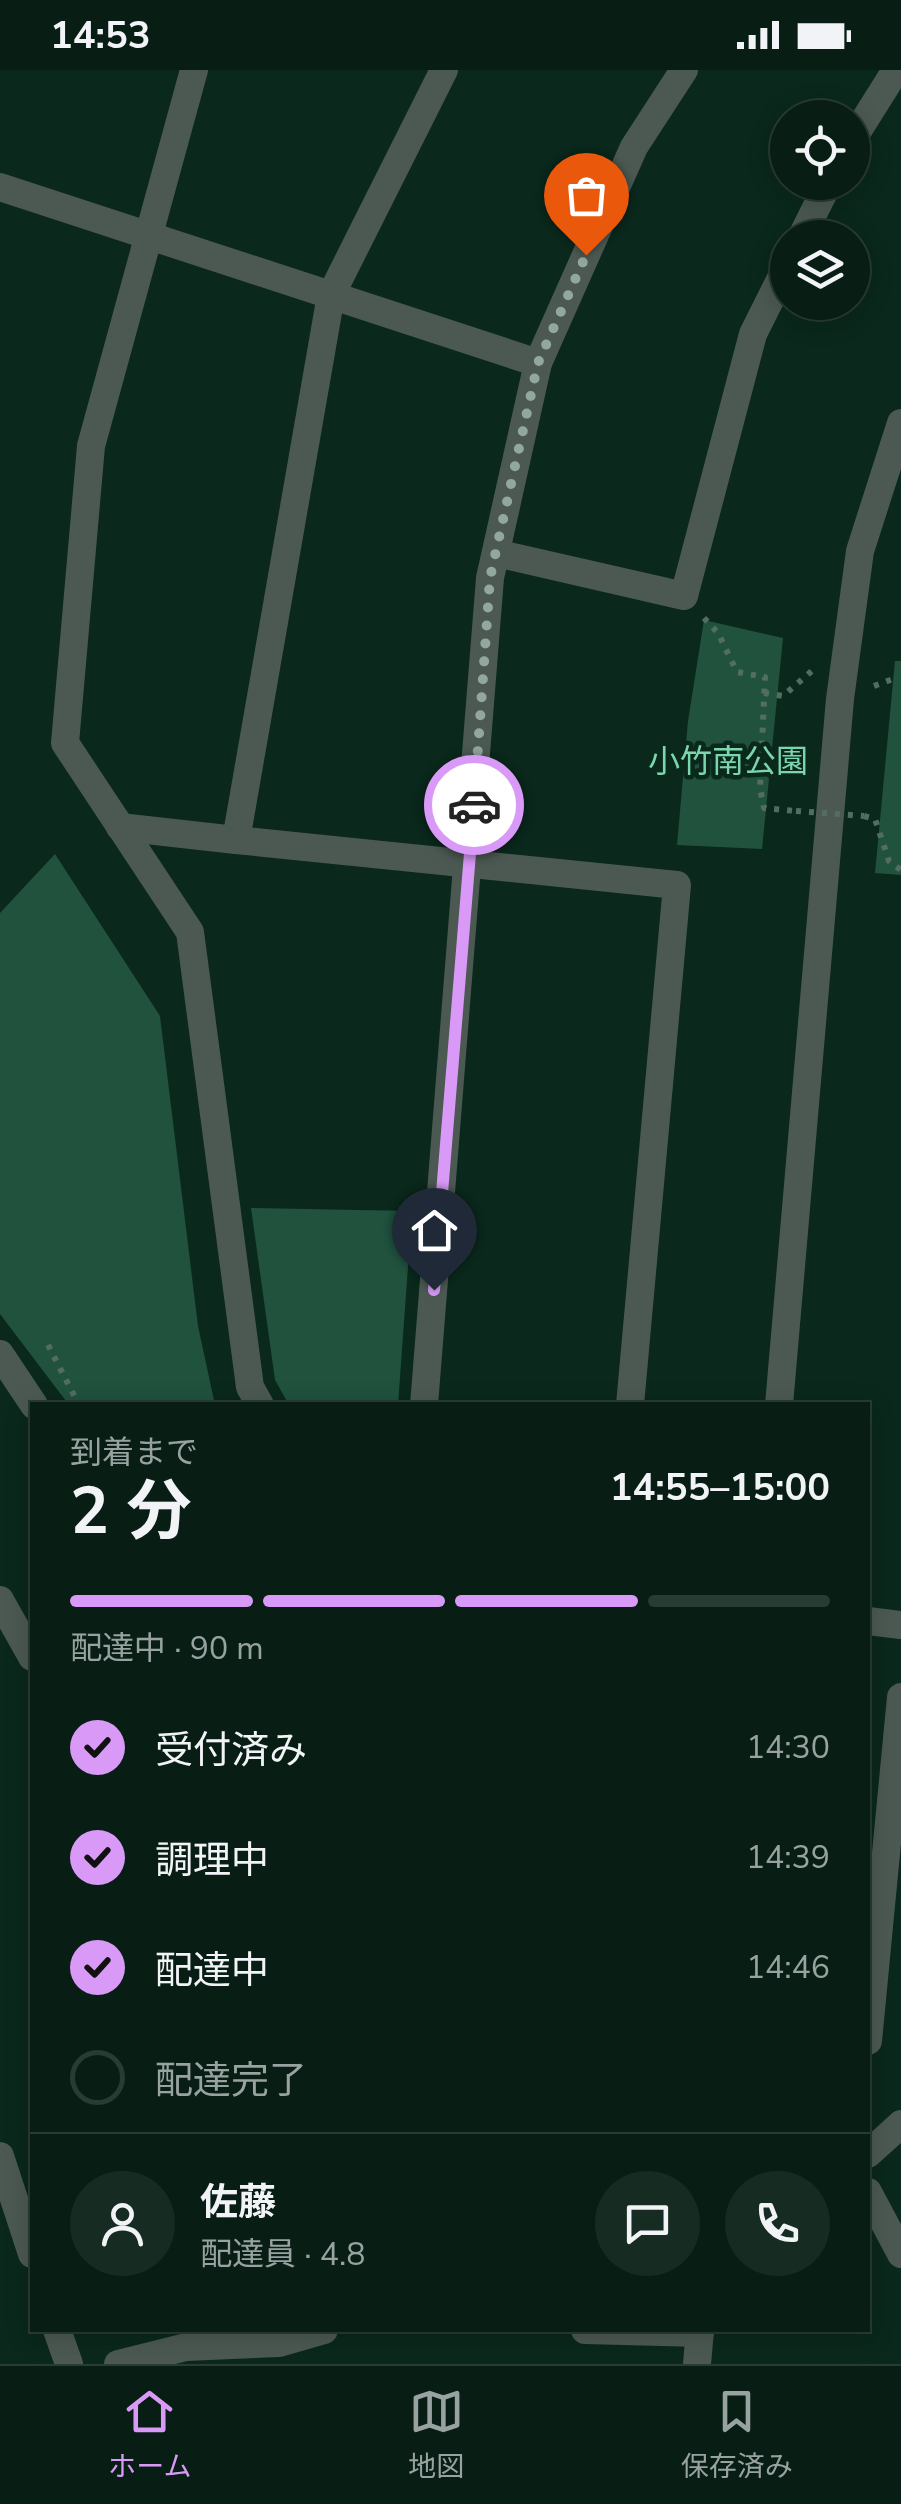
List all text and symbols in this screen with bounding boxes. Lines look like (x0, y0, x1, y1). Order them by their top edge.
text: 14:53 (50, 10, 151, 61)
map controls (770, 100, 870, 320)
button: locate (770, 100, 870, 200)
pin (544, 153, 629, 256)
icon: bag (559, 168, 614, 223)
button: layers (770, 220, 870, 320)
park label: 小竹南公園 (648, 740, 808, 783)
courier (424, 755, 524, 855)
icon: car (447, 778, 502, 833)
pin (392, 1188, 477, 1291)
icon: home (407, 1203, 462, 1258)
text: 到着まで (70, 1431, 198, 1474)
text: 14:55–15:00 (610, 1462, 830, 1513)
text: 2 分 (70, 1467, 192, 1556)
text: 配達中 · 90 m (70, 1627, 264, 1670)
icon: check (70, 1720, 125, 1775)
text: 受付済み (155, 1725, 307, 1776)
text: 14:30 (746, 1726, 830, 1769)
icon: check (70, 1830, 125, 1885)
text: 調理中 (155, 1835, 269, 1886)
text: 14:39 (746, 1836, 830, 1879)
icon: check (70, 1940, 125, 1995)
text: 配達中 (155, 1945, 269, 1996)
text: 14:46 (746, 1946, 830, 1989)
text: 配達完了 (155, 2055, 307, 2106)
button: person (70, 2171, 175, 2276)
button: chat (595, 2171, 700, 2276)
button: phone (725, 2171, 830, 2276)
text: 佐藤 (200, 2177, 276, 2228)
text: 配達員 · 4.8 (200, 2233, 365, 2276)
tab: ホーム (108, 2384, 191, 2486)
tab: 地図 (408, 2384, 464, 2486)
tab: 保存済み (681, 2384, 793, 2486)

